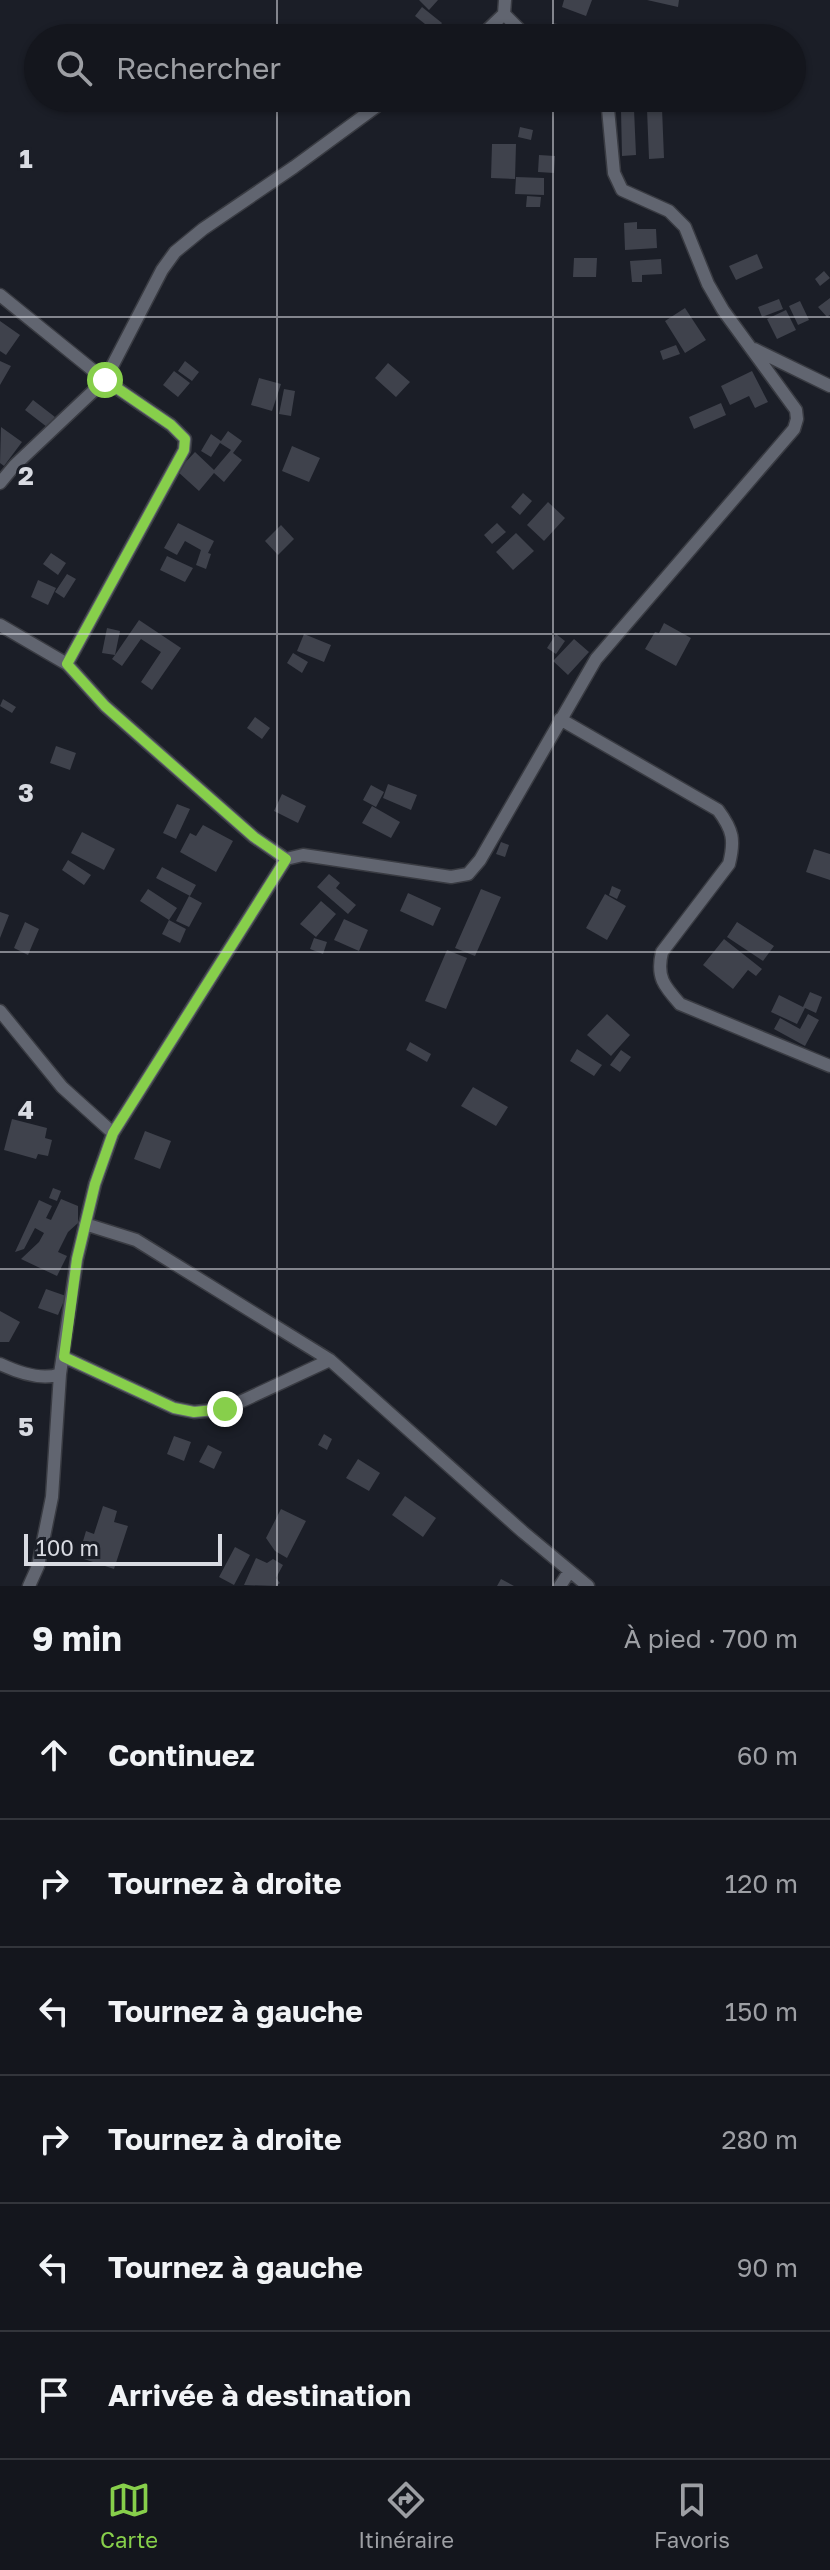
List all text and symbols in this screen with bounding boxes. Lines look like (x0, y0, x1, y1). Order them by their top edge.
search box (24, 24, 806, 112)
icon: search (52, 46, 96, 90)
text: Rechercher (116, 50, 281, 86)
text: 1 (19, 143, 33, 174)
route start (87, 362, 123, 398)
text: 2 (18, 460, 34, 491)
text: 3 (18, 777, 34, 808)
text: 4 (18, 1094, 34, 1125)
route end (207, 1391, 243, 1427)
text: 5 (18, 1411, 34, 1442)
scale bar (24, 1530, 222, 1566)
text: 100 m (36, 1534, 99, 1561)
text: 9 min (32, 1618, 122, 1658)
text: À pied · 700 m (624, 1623, 798, 1654)
icon: ahead (32, 1733, 76, 1777)
text: Continuez (108, 1737, 255, 1773)
text: 60 m (737, 1740, 798, 1771)
icon: right (32, 1861, 76, 1905)
text: Tournez à droite (108, 1865, 342, 1901)
text: 120 m (725, 1868, 798, 1899)
icon: left (32, 1989, 76, 2033)
text: Tournez à gauche (108, 1993, 363, 2029)
text: 150 m (725, 1996, 798, 2027)
icon: right (32, 2117, 76, 2161)
text: Tournez à droite (108, 2121, 342, 2157)
text: 280 m (721, 2124, 798, 2155)
icon: left (32, 2245, 76, 2289)
text: Tournez à gauche (108, 2249, 363, 2285)
text: 90 m (737, 2252, 798, 2283)
icon: arrive (32, 2373, 76, 2417)
text: Arrivée à destination (108, 2377, 411, 2413)
tab: Carte (100, 2478, 158, 2553)
tab: Itinéraire (358, 2478, 454, 2553)
tab: Favoris (654, 2478, 730, 2553)

